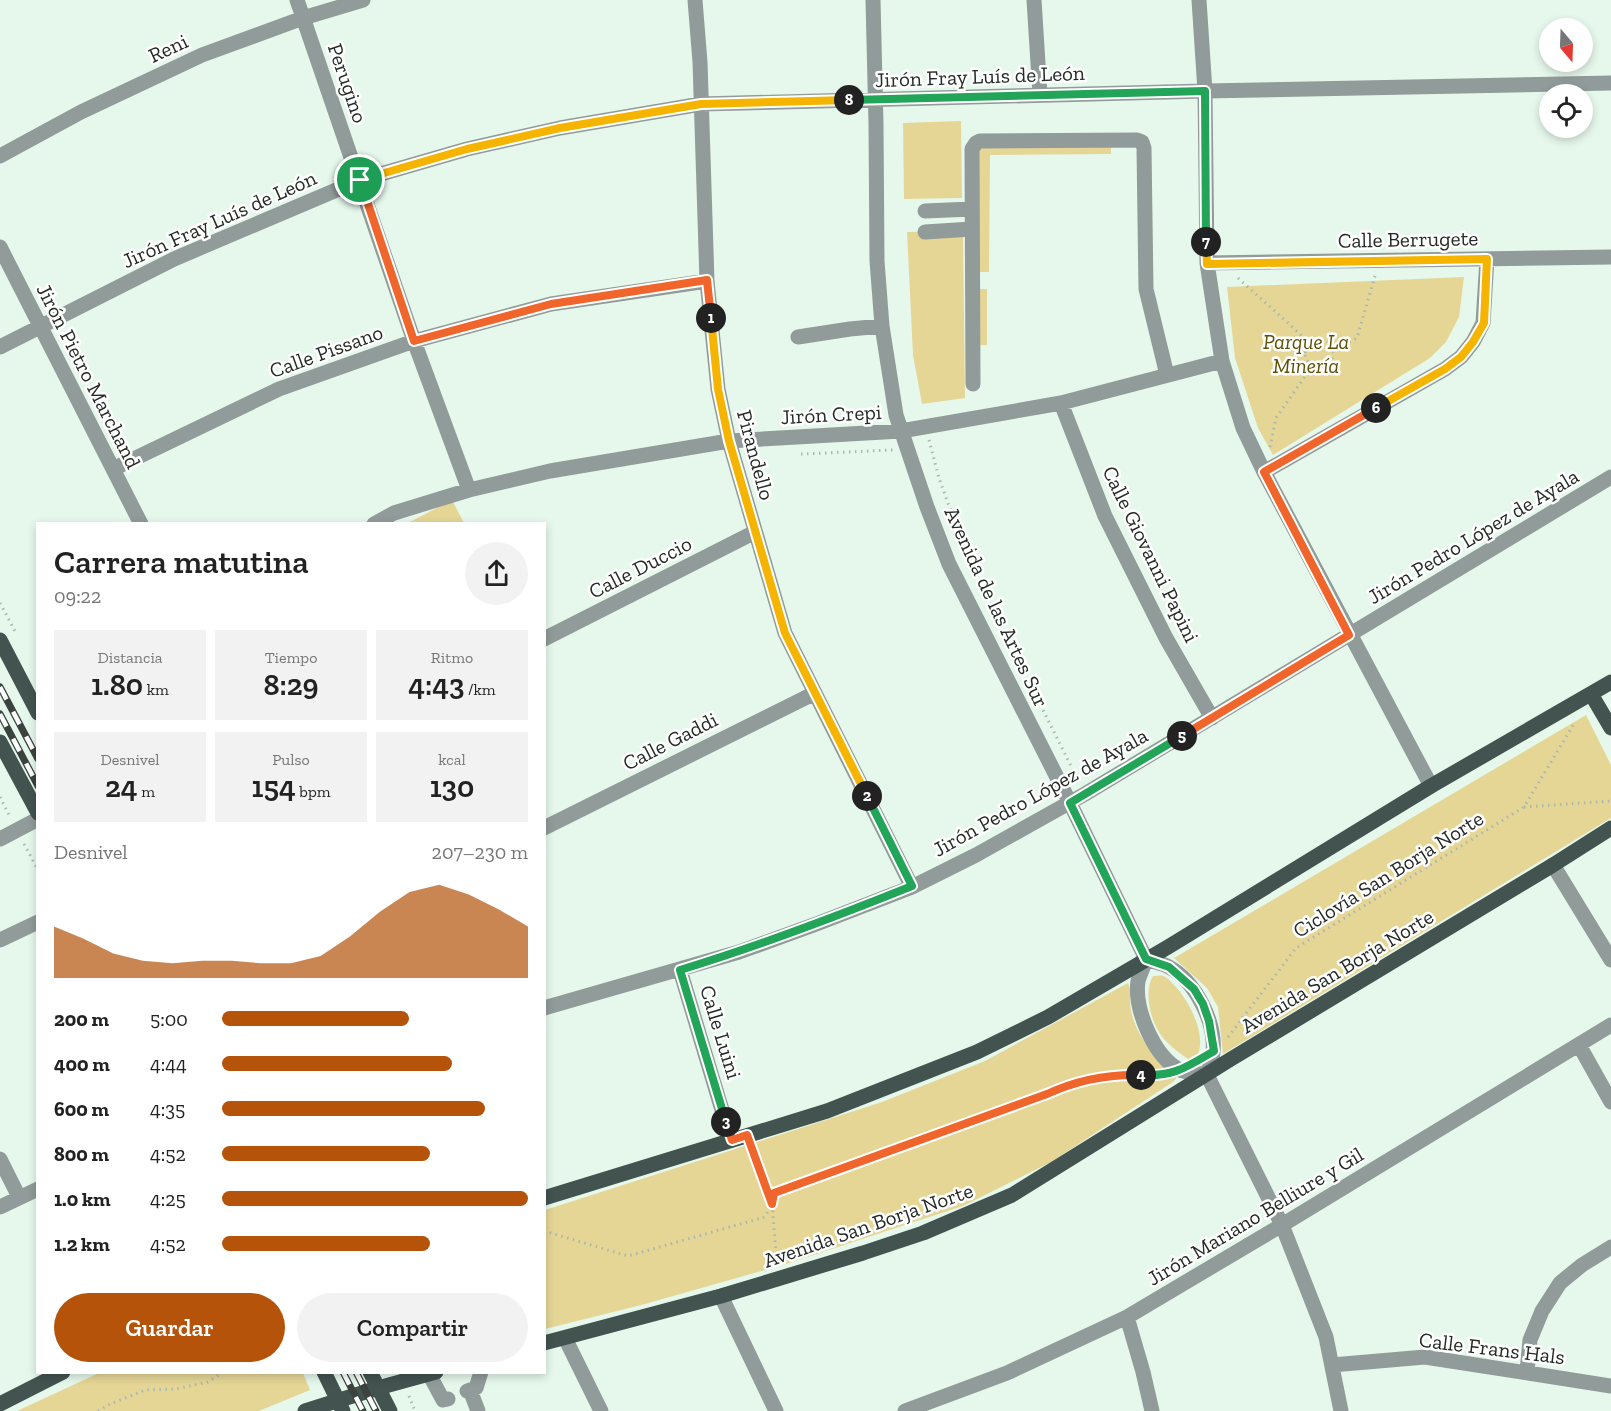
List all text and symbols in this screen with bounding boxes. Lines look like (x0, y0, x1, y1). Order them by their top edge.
north arrow (1539, 18, 1593, 72)
map controls (1539, 18, 1593, 138)
street label: Reni (144, 28, 192, 68)
street label: Perugino (323, 40, 373, 126)
street label: Jirón Fray Luís de León (875, 60, 1085, 92)
button: locate (1539, 84, 1593, 138)
pin: 8 (834, 85, 864, 115)
text: 8 (845, 90, 853, 109)
pin (334, 154, 385, 205)
icon: arrive (343, 163, 376, 196)
street label: Jirón Fray Luís de León (118, 165, 320, 273)
street label: Calle Berrugete (1338, 225, 1479, 253)
pin: 7 (1191, 227, 1221, 257)
text: 7 (1202, 232, 1210, 251)
street label: Jirón Pietro Marchand (32, 279, 147, 473)
pin: 1 (696, 303, 726, 333)
text: 1 (708, 308, 714, 327)
street label: Calle Pissano (266, 319, 386, 383)
park label: Parque La Minería (1263, 329, 1349, 378)
pin: 6 (1361, 393, 1391, 423)
text: 6 (1372, 398, 1380, 417)
street label: Jirón Crepi (780, 399, 882, 429)
street label: Pirandello (732, 407, 780, 503)
street label: Calle Giovanni Papini (1097, 462, 1205, 646)
street label: Jirón Pedro López de Ayala (1363, 463, 1583, 609)
street label: Avenida de las Artes Sur (940, 503, 1054, 711)
street label: Calle Duccio (584, 530, 696, 604)
text: Carrera matutina (54, 542, 309, 581)
button: share (465, 542, 528, 605)
text: 09:22 (54, 584, 101, 608)
text: Distancia (97, 648, 163, 667)
text: Tiempo (265, 648, 317, 667)
text: Ritmo (431, 648, 473, 667)
text: 1.80 (91, 667, 143, 703)
text: 8:29 (263, 667, 319, 703)
text: 4:43 (408, 667, 464, 703)
text: km (143, 680, 169, 699)
text: /km (464, 680, 496, 699)
street label: Calle Gaddi (618, 706, 722, 776)
pin: 5 (1167, 721, 1197, 751)
street label: Jirón Pedro López de Ayala (928, 722, 1152, 862)
text: 5 (1178, 726, 1186, 745)
text: Desnivel (101, 750, 159, 769)
text: Pulso (272, 750, 310, 769)
text: kcal (438, 750, 466, 769)
text: 24 (105, 769, 138, 805)
text: 154 (252, 769, 296, 805)
text: 130 (430, 769, 474, 805)
pin: 2 (852, 781, 882, 811)
text: m (138, 782, 155, 801)
text: bpm (296, 782, 331, 801)
text: 2 (863, 786, 871, 805)
street label: Ciclovía San Borja Norte (1288, 805, 1488, 944)
text: Desnivel (54, 840, 128, 864)
text: 207–230 m (432, 840, 528, 864)
street label: Avenida San Borja Norte (1236, 904, 1438, 1039)
street label: Calle Luini (695, 982, 747, 1082)
text: 200 m (54, 1007, 109, 1031)
text: 5:00 (150, 1007, 188, 1031)
text: 400 m (54, 1052, 110, 1076)
text: 4:44 (150, 1052, 187, 1076)
pin: 4 (1126, 1060, 1156, 1090)
text: 4 (1136, 1065, 1146, 1084)
text: 600 m (54, 1097, 109, 1121)
text: 4:35 (150, 1097, 185, 1121)
pin: 3 (711, 1107, 741, 1137)
text: 3 (722, 1112, 730, 1131)
street label: Jirón Mariano Belliure y Gil (1142, 1141, 1368, 1290)
text: 800 m (54, 1142, 109, 1166)
text: 4:52 (150, 1142, 186, 1166)
street label: Avenida San Borja Norte (760, 1177, 977, 1274)
text: 1.0 km (54, 1187, 110, 1211)
text: 4:25 (150, 1187, 186, 1211)
text: 1.2 km (54, 1232, 110, 1256)
text: 4:52 (150, 1232, 186, 1256)
button: Guardar (54, 1293, 285, 1362)
button: Compartir (297, 1293, 528, 1362)
street label: Calle Frans Hals (1418, 1327, 1566, 1369)

